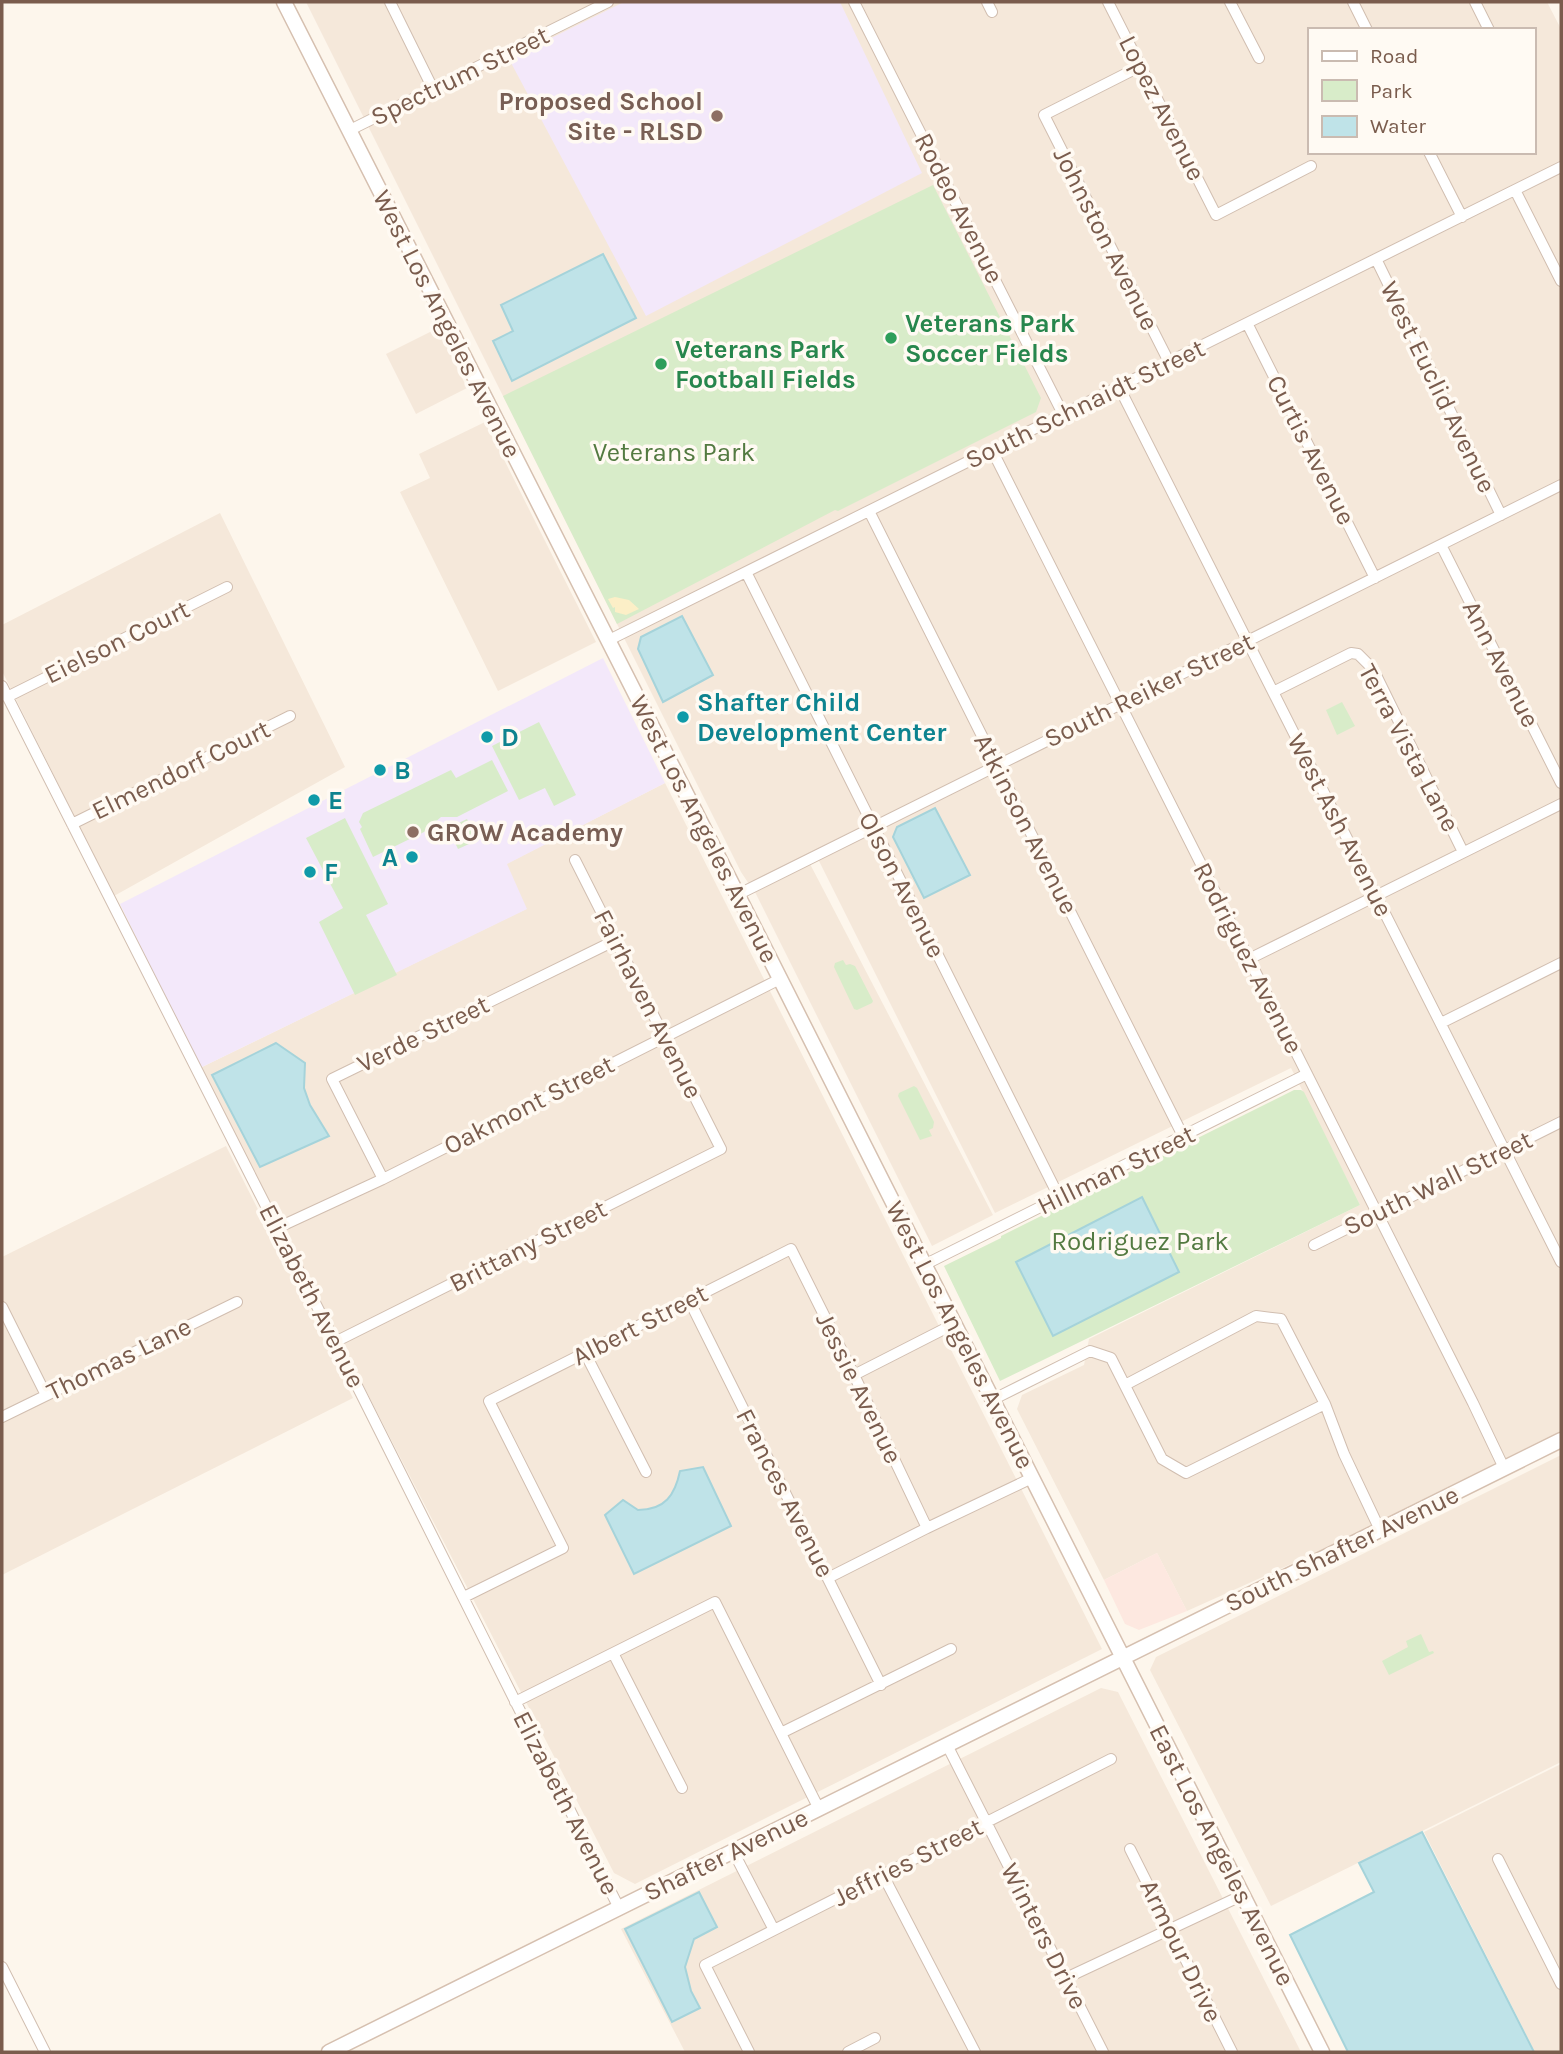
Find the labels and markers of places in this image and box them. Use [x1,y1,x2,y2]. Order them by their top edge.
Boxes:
place label: Proposed School Site - RLSD [498,86,703,147]
marker: Proposed School Site - RLSD [709,108,725,124]
place label: Veterans Park Soccer Fields [905,308,1075,369]
marker: Veterans Park Soccer Fields [883,330,899,346]
place label: Veterans Park Football Fields [675,334,856,395]
marker: Veterans Park Football Fields [653,356,669,372]
place label: Shafter Child Development Center [697,687,947,748]
marker: Shafter Child Development Center [675,709,691,725]
place label: D [501,722,519,753]
marker: D [479,729,495,745]
place label: B [394,755,411,786]
marker: B [372,762,388,778]
place label: E [328,785,343,816]
marker: E [306,792,322,808]
place label: GROW Academy [427,817,623,848]
marker: GROW Academy [405,824,421,840]
place label: A [382,842,398,873]
marker: A [404,849,420,865]
place label: F [324,857,338,888]
marker: F [302,864,318,880]

